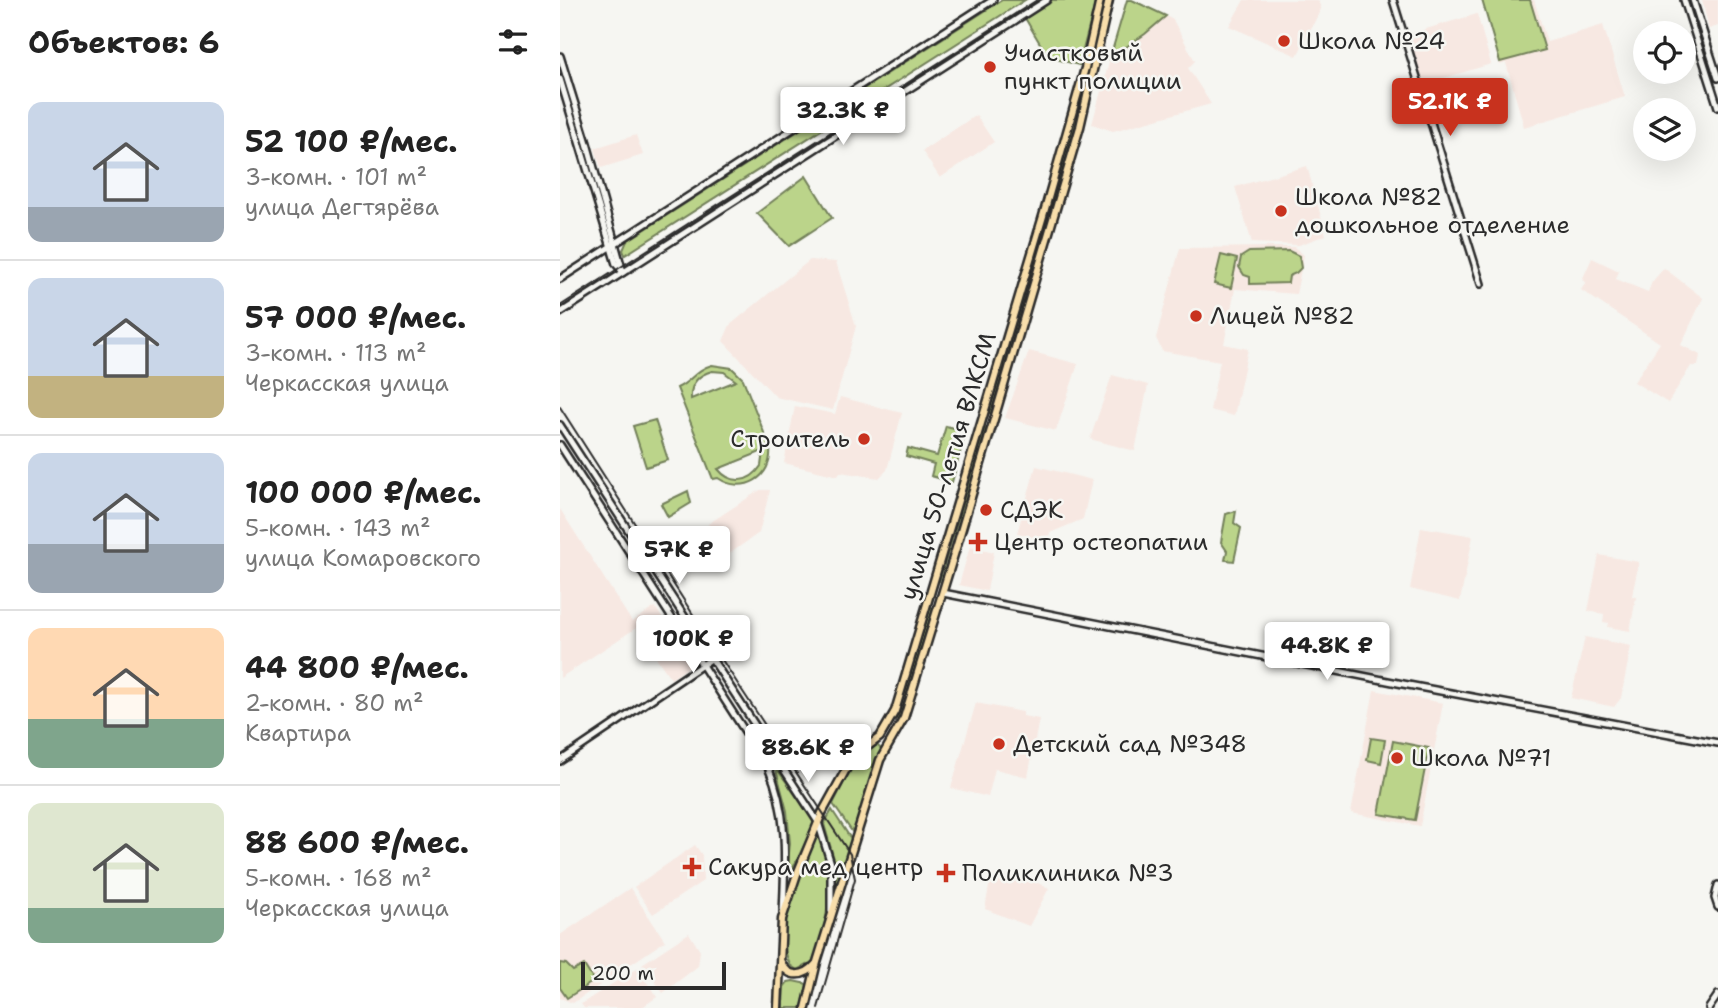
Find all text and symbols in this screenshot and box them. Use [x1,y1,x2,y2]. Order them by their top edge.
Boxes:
map controls [1633,21,1696,161]
button: locate [1633,21,1696,84]
text: Объектов: 6 [28,22,220,63]
icon: filters [494,23,532,61]
place label: Школа №24 [1298,25,1445,57]
marker: Школа №24 [1276,33,1292,49]
place label: Участковый пункт полиции [1004,37,1181,97]
marker: Участковый пункт полиции [982,59,998,75]
pin: 52.1K ₽ [1385,78,1515,138]
text: 52.1K ₽ [1408,86,1492,116]
pin: 32.3K ₽ [778,88,908,147]
text: 32.3K ₽ [796,95,890,125]
button: layers [1633,98,1696,161]
text: 52 100 ₽/мес. [245,121,458,162]
icon: home [84,130,168,214]
text: 3-комн. · 101 m² [245,162,427,192]
place label: Школа №82 дошкольное отделение [1295,181,1570,241]
text: улица Дегтярёва [245,192,439,222]
marker: Школа №82 дошкольное отделение [1273,203,1289,219]
text: 57 000 ₽/мес. [245,297,466,338]
place label: Лицей №82 [1210,300,1354,332]
icon: home [84,306,168,390]
marker: Лицей №82 [1188,308,1204,324]
street label: улица 50-летия ВЛКСМ [892,328,1004,604]
text: 3-комн. · 113 m² [245,338,427,368]
text: Черкасская улица [245,368,449,398]
place label: Cтроитель [730,423,850,455]
marker: Cтроитель [856,431,872,447]
text: 100 000 ₽/мес. [245,472,482,513]
icon: home [84,481,168,565]
place label: СДЭК [1000,494,1064,526]
marker: СДЭК [978,502,994,518]
text: 5-комн. · 143 m² [245,513,431,543]
pin: 57K ₽ [630,526,728,586]
place label: Центр остеопатии [994,526,1208,558]
marker: Центр остеопатии [968,532,988,552]
text: 57K ₽ [644,534,714,564]
text: улица Комаровского [245,543,481,573]
pin: 100K ₽ [636,616,750,675]
pin: 44.8K ₽ [1262,622,1392,682]
text: 100K ₽ [652,623,734,653]
text: 44.8K ₽ [1281,630,1373,660]
text: 44 800 ₽/мес. [245,647,469,688]
icon: home [84,656,168,740]
text: 2-комн. · 80 m² [245,688,424,718]
text: Квартира [245,718,351,748]
pin: 88.6K ₽ [743,724,873,784]
place label: Детский сад №348 [1013,728,1247,760]
text: 88.6K ₽ [761,732,855,762]
marker: Детский сад №348 [991,736,1007,752]
place label: Школа №71 [1411,742,1552,774]
marker: Школа №71 [1389,750,1405,766]
text: 88 600 ₽/мес. [245,822,469,863]
icon: home [84,831,168,915]
place label: Сакура мед центр [708,851,923,883]
marker: Сакура мед центр [682,857,702,877]
place label: Поликлиника №3 [962,857,1174,889]
text: 5-комн. · 168 m² [245,863,432,893]
marker: Поликлиника №3 [936,863,956,883]
text: Черкасская улица [245,893,449,923]
scale bar [581,959,726,991]
text: 200 m [592,961,654,986]

